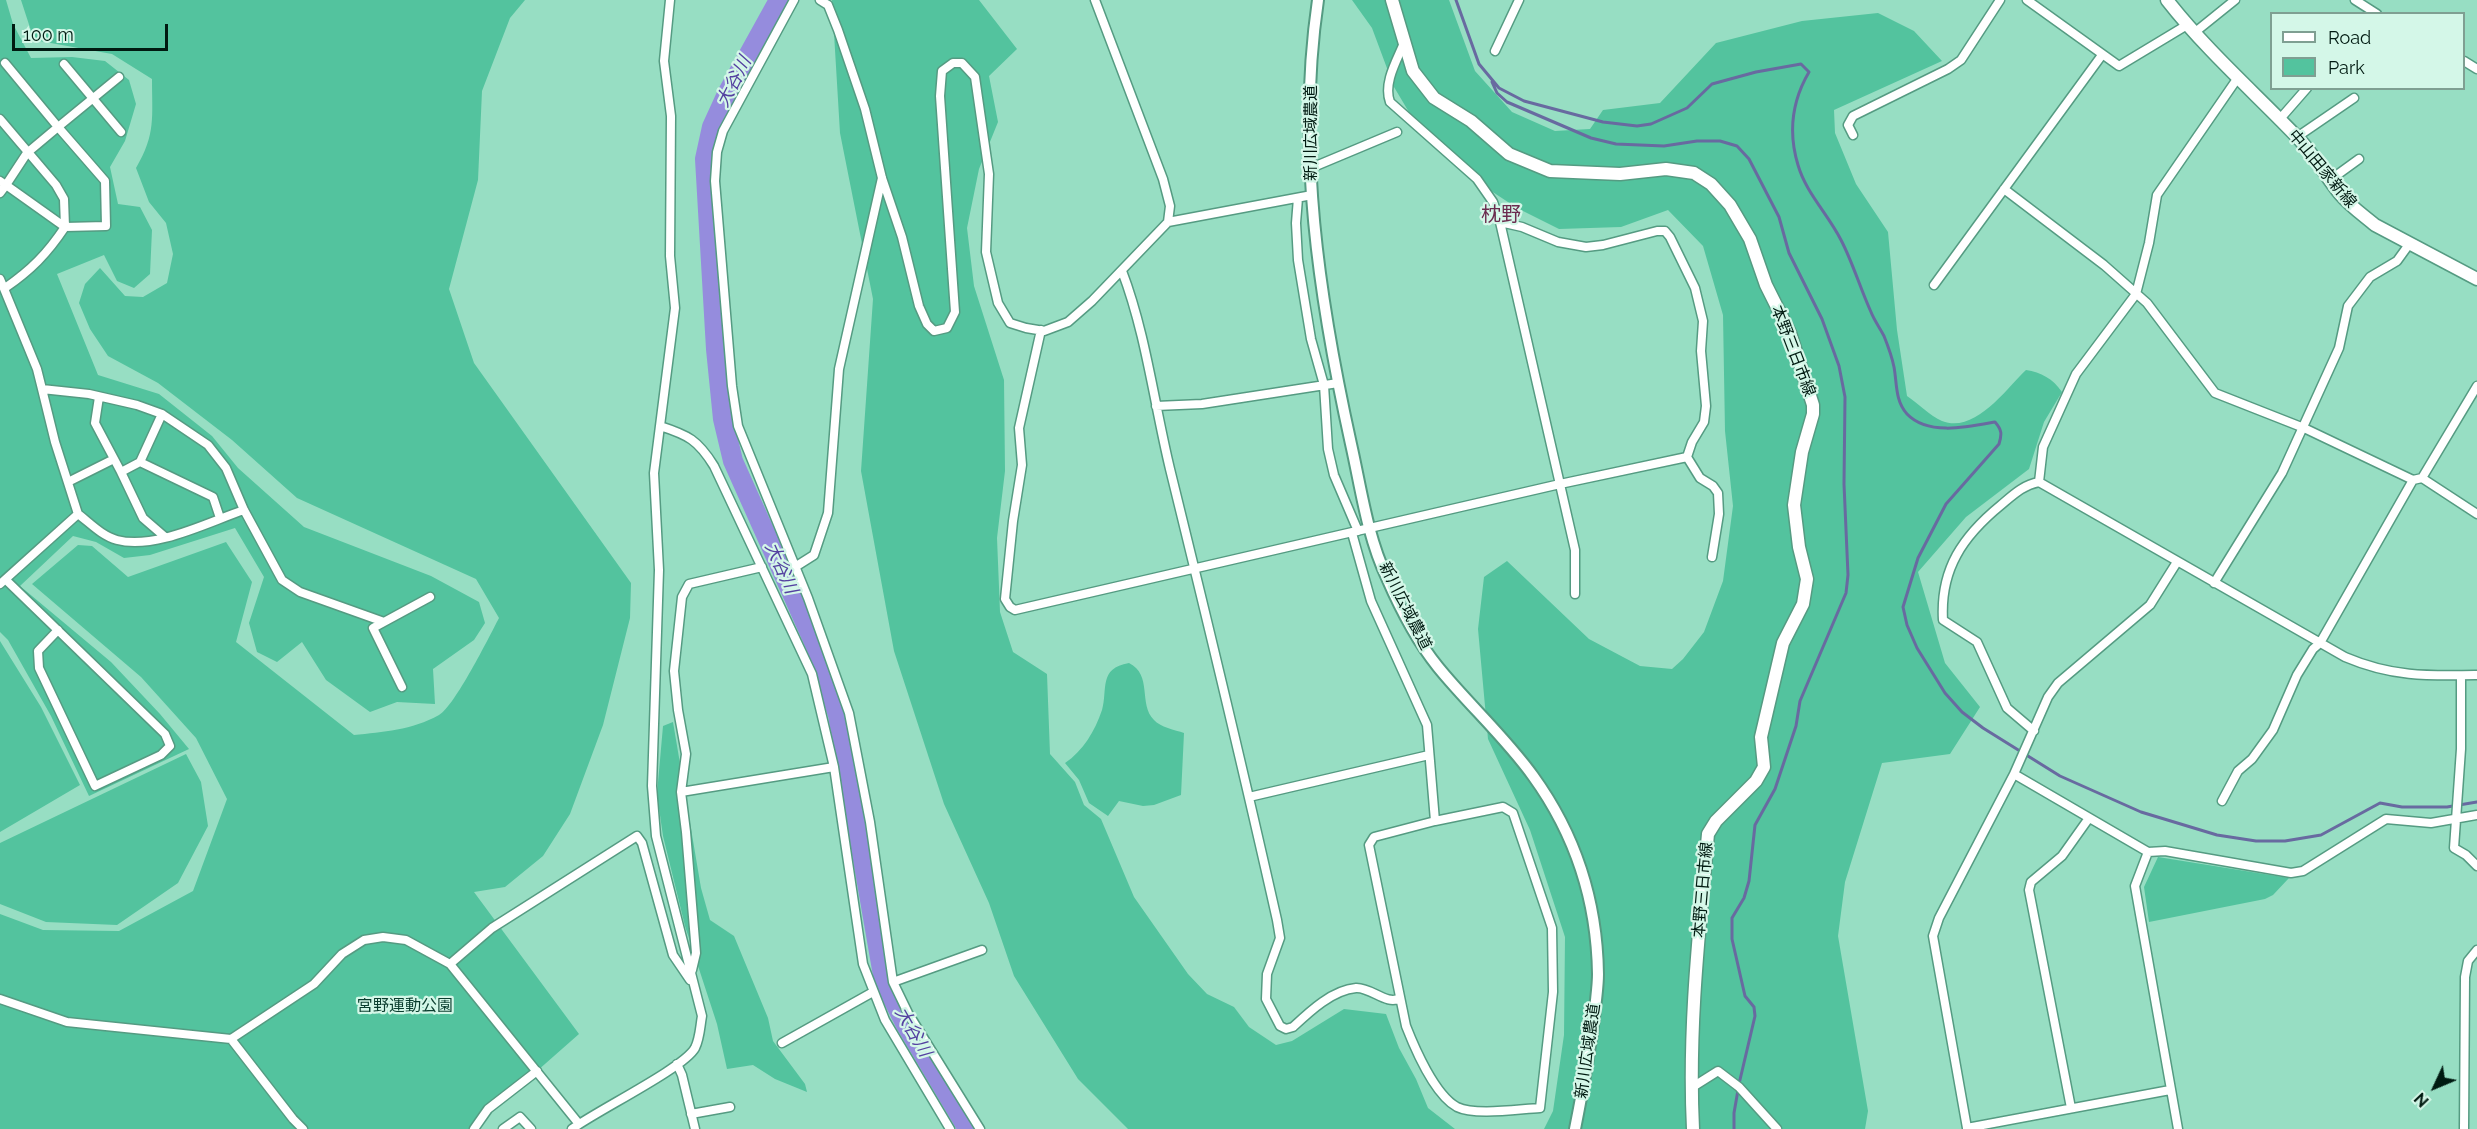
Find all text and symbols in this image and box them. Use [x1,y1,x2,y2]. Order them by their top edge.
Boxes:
scale bar [15,12,171,50]
legend [2270,12,2465,90]
text: 100 m [23,24,74,45]
text: Road [2328,27,2371,48]
water label: 大谷川 [712,53,756,111]
text: Park [2328,57,2365,78]
street label: 新川広域農道 [1301,85,1321,181]
street label: 中山田家新線 [2284,126,2360,212]
district label: 枕野 [1481,203,1521,227]
street label: 本野三日市線 [1767,303,1819,399]
water label: 大谷川 [760,539,802,597]
street label: 新川広域農道 [1375,559,1435,653]
street label: 本野三日市線 [1689,841,1717,939]
park label: 宮野運動公園 [357,996,453,1016]
street label: 新川広域農道 [1572,1002,1604,1100]
water label: 大谷川 [890,1003,936,1061]
north arrow [2405,1057,2465,1117]
text: N [2411,1089,2433,1111]

